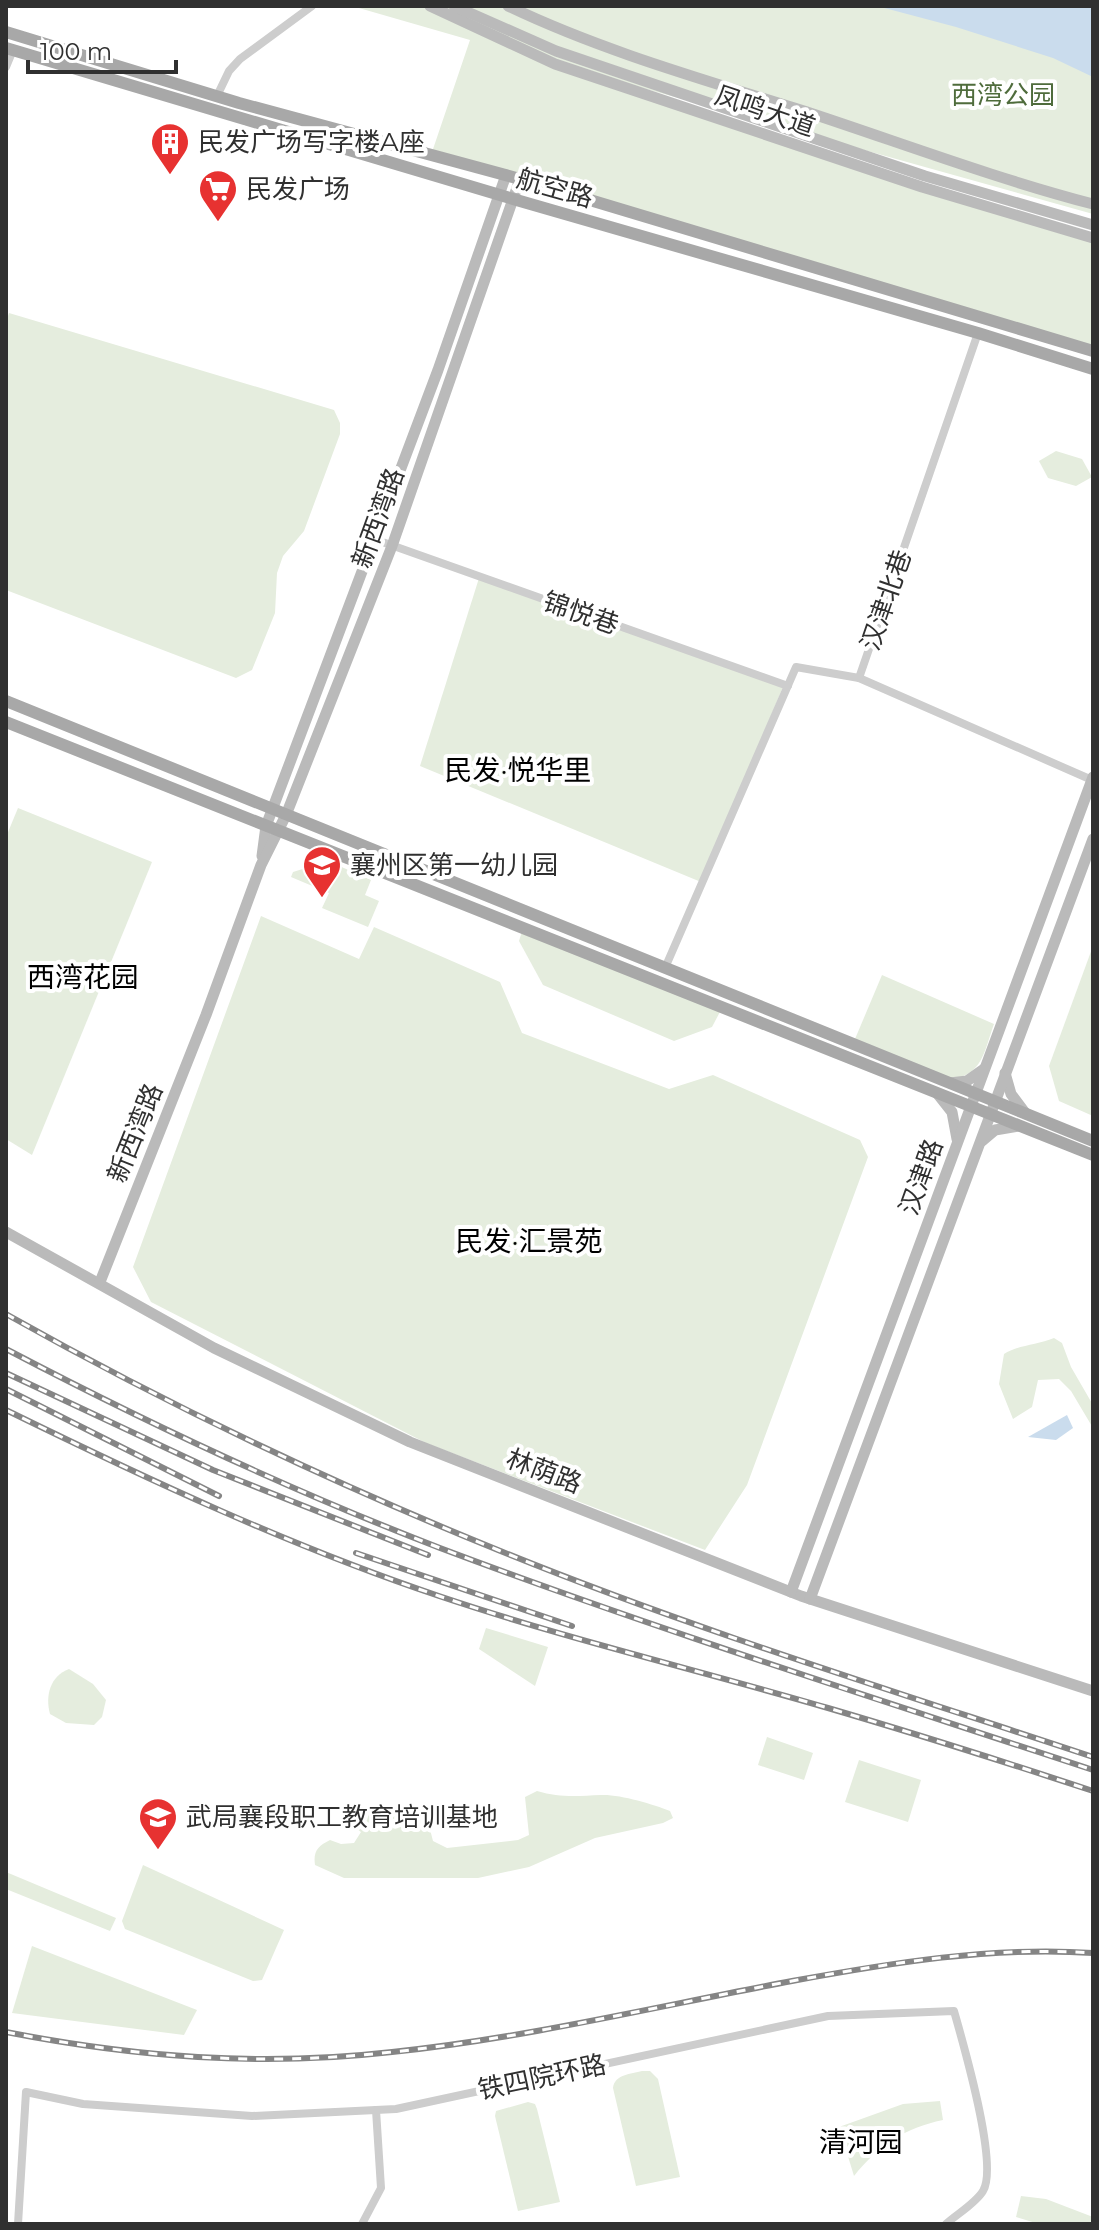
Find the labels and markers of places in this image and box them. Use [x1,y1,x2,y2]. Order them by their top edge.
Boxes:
building icon: 民发广场写字楼A座 [149,121,191,176]
place label: 民发广场写字楼A座 [198,126,425,158]
supermarket icon: 民发广场 [197,168,239,223]
place label: 民发广场 [246,173,350,205]
school or university icon: 襄州区第一幼儿园 [301,844,343,899]
place label: 襄州区第一幼儿园 [350,849,558,881]
school or university icon: 武局襄段职工教育培训基地 [137,1796,179,1851]
place label: 武局襄段职工教育培训基地 [186,1801,498,1833]

